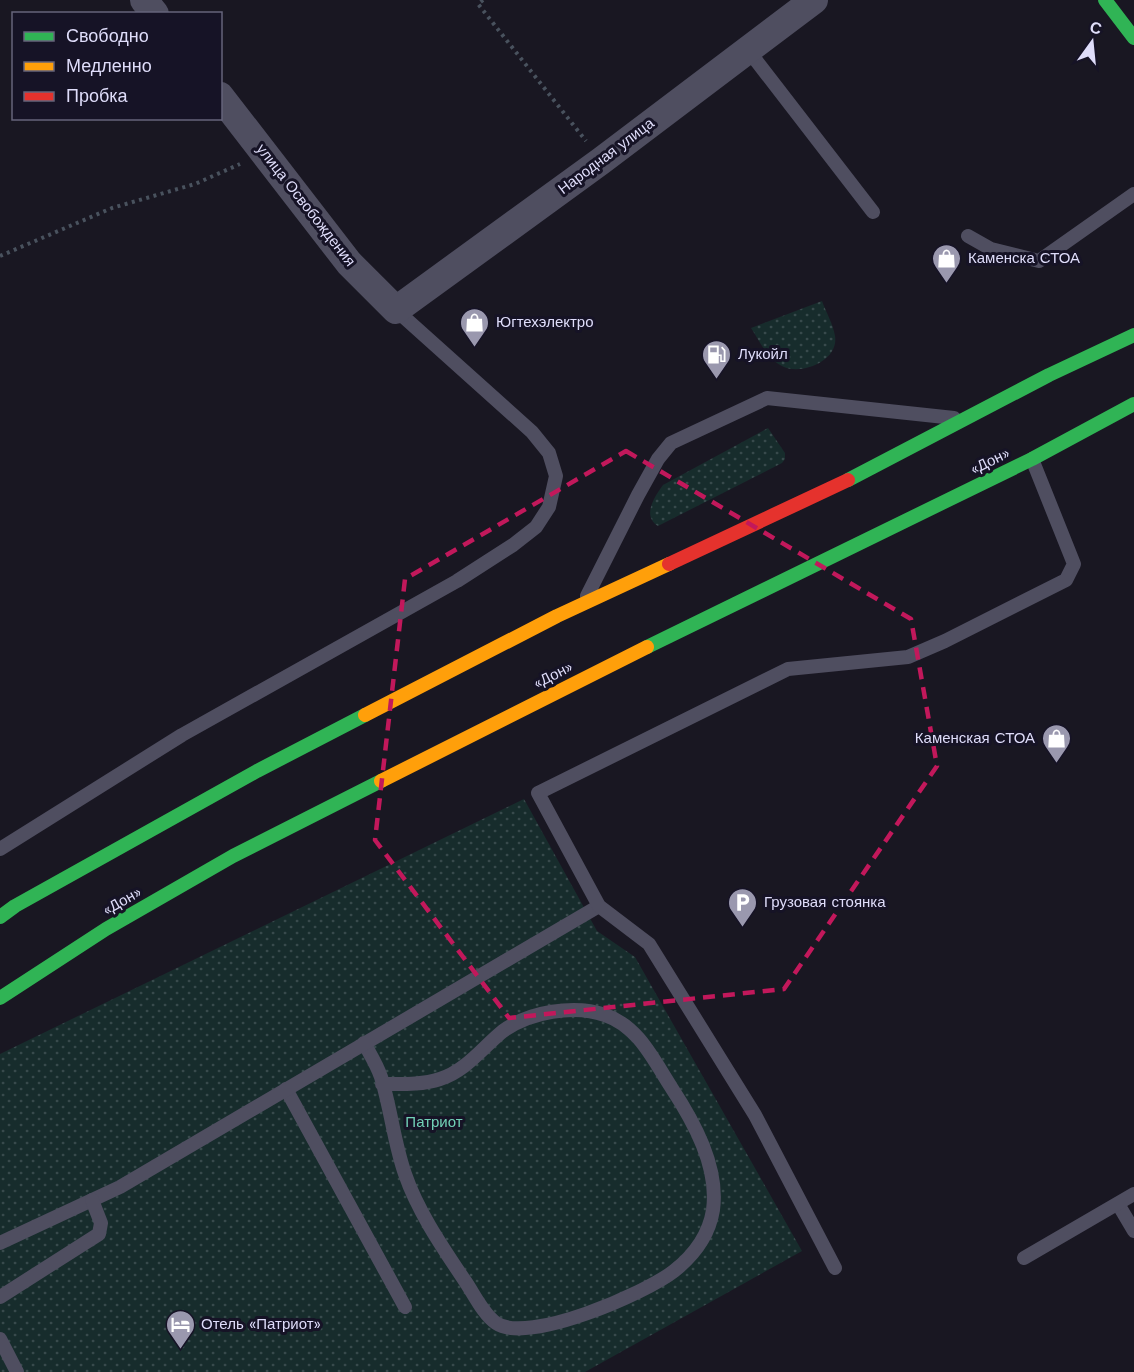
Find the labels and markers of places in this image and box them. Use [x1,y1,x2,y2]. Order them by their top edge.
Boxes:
shop icon: Каменска СТОА [931,242,963,284]
place label: Каменска СТОА [968,249,1080,267]
shop icon: Югтехэлектро [459,306,491,348]
place label: Югтехэлектро [496,313,594,331]
fuel station icon: Лукойл [701,338,733,380]
place label: Лукойл [738,345,788,363]
shop icon: Каменская СТОА [1040,722,1072,764]
place label: Каменская СТОА [915,729,1035,747]
parking icon: Грузовая стоянка [727,886,759,928]
place label: Грузовая стоянка [764,893,886,911]
hotel icon: Отель «Патриот» [164,1308,196,1350]
place label: Отель «Патриот» [201,1315,321,1333]

